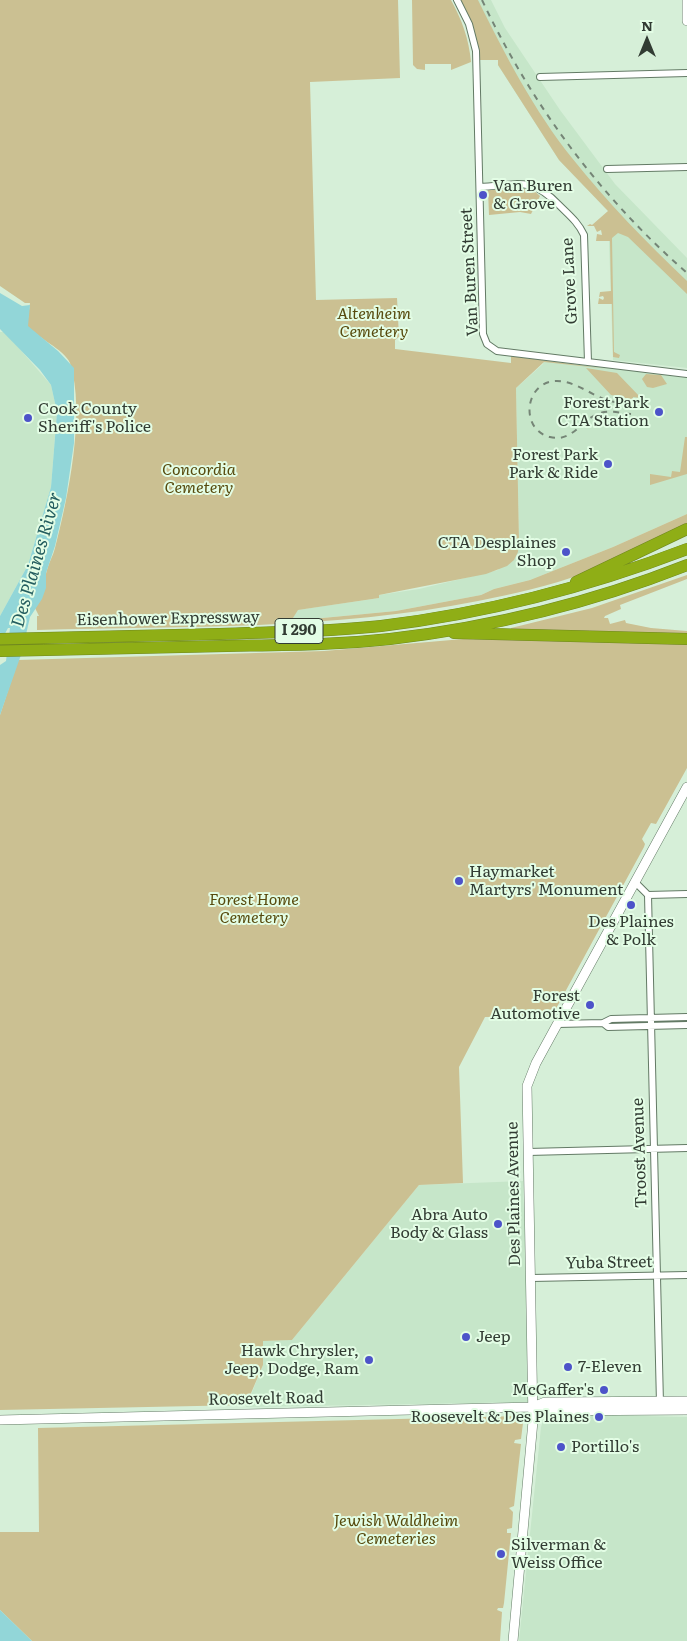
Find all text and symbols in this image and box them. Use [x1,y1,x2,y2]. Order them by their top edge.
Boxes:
north arrow [622,15,672,65]
text: N [641,15,653,35]
place label: Van Buren & Grove [493,176,573,214]
marker: Van Buren & Grove [477,189,489,201]
street label: Van Buren Street [457,207,483,337]
street label: Grove Lane [558,237,582,325]
park label: Altenheim Cemetery [337,304,411,342]
place label: Forest Park CTA Station [558,393,649,431]
place label: Cook County Sheriff's Police [38,399,151,437]
marker: Forest Park CTA Station [653,406,665,418]
marker: Cook County Sheriff's Police [22,412,34,424]
place label: Forest Park Park & Ride [509,445,598,483]
marker: Forest Park Park & Ride [602,458,614,470]
park label: Concordia Cemetery [162,460,236,498]
water label: Des Plaines River [7,490,67,630]
place label: CTA Desplaines Shop [438,533,556,571]
marker: CTA Desplaines Shop [560,546,572,558]
street label: Eisenhower Expressway [76,608,260,630]
road number: I 290 [275,618,323,644]
place label: Haymarket Martyrs' Monument [469,862,624,900]
marker: Haymarket Martyrs' Monument [453,875,465,887]
park label: Forest Home Cemetery [209,890,299,928]
marker: Des Plaines & Polk [625,899,637,911]
place label: Des Plaines & Polk [588,912,674,950]
place label: Forest Automotive [490,986,580,1024]
marker: Forest Automotive [584,999,596,1011]
street label: Troost Avenue [628,1098,652,1208]
street label: Des Plaines Avenue [503,1121,525,1267]
place label: Abra Auto Body & Glass [390,1205,488,1243]
marker: Abra Auto Body & Glass [492,1218,504,1230]
street label: Yuba Street [565,1253,653,1273]
place label: Jeep [476,1327,511,1347]
marker: Jeep [460,1331,472,1343]
place label: Hawk Chrysler, Jeep, Dodge, Ram [224,1341,359,1379]
marker: Hawk Chrysler, Jeep, Dodge, Ram [363,1354,375,1366]
place label: 7-Eleven [578,1357,642,1377]
marker: 7-Eleven [562,1361,574,1373]
place label: McGaffer's [512,1380,594,1400]
marker: McGaffer's [598,1384,610,1396]
street label: Roosevelt Road [208,1388,324,1410]
place label: Roosevelt & Des Plaines [410,1407,589,1427]
marker: Roosevelt & Des Plaines [593,1411,605,1423]
place label: Portillo's [571,1437,639,1457]
marker: Portillo's [555,1441,567,1453]
park label: Jewish Waldheim Cemeteries [334,1511,458,1549]
place label: Silverman & Weiss Office [511,1535,606,1573]
marker: Silverman & Weiss Office [495,1548,507,1560]

